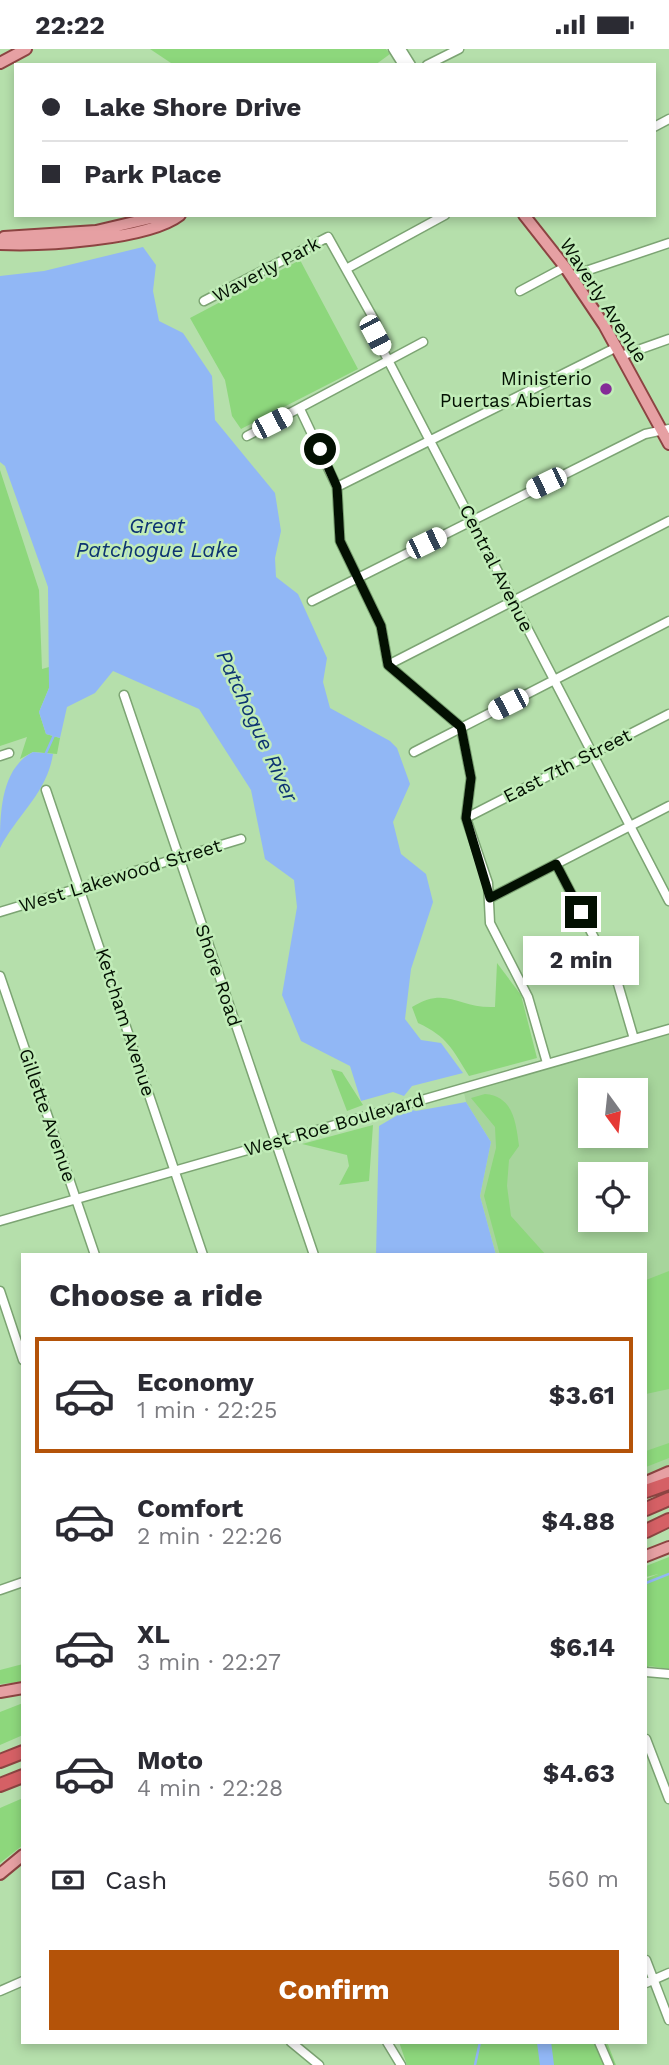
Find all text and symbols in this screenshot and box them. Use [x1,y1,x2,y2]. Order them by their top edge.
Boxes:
text: 22:22 [35,10,105,40]
text: Lake Shore Drive [84,92,301,122]
text: Park Place [84,159,222,189]
street label: Waverly Park [209,231,324,307]
street label: Waverly Avenue [555,234,652,367]
car [356,312,395,358]
place label: Ministerio Puertas Abiertas [440,367,592,412]
marker: Ministerio Puertas Abiertas [598,381,614,397]
car [249,404,296,442]
route start [304,433,336,465]
car [523,464,570,502]
street label: Central Avenue [455,501,539,636]
water label: Great Patchogue Lake [76,513,238,562]
car [403,524,450,562]
water label: Patchogue River [211,646,304,806]
car [485,685,532,723]
street label: East 7th Street [499,723,635,808]
street label: West Lakewood Street [16,834,224,917]
route end [565,896,597,928]
street label: Shore Road [190,921,247,1029]
callout: 2 min [523,937,639,985]
street label: Ketcham Avenue [91,945,160,1099]
text: 2 min [550,947,612,974]
street label: Gillette Avenue [14,1045,81,1185]
north arrow [578,1078,648,1148]
map controls [578,1078,648,1232]
street label: West Roe Boulevard [242,1088,427,1161]
button: locate [578,1162,648,1232]
text: Choose a ride [49,1276,263,1314]
icon: car [53,1364,116,1427]
text: Economy [137,1367,254,1397]
text: $3.61 [549,1380,615,1410]
text: 1 min · 22:25 [137,1397,277,1424]
icon: car [53,1490,116,1553]
text: Comfort [137,1493,243,1523]
text: $4.88 [542,1506,615,1536]
text: 2 min · 22:26 [137,1523,282,1550]
icon: car [53,1616,116,1679]
text: XL [137,1619,170,1649]
text: $6.14 [549,1632,615,1662]
text: 3 min · 22:27 [137,1649,281,1676]
icon: car [53,1742,116,1805]
text: Moto [137,1745,203,1775]
text: $4.63 [543,1758,615,1788]
text: 4 min · 22:28 [137,1775,283,1802]
icon: cash [49,1861,87,1899]
text: Cash [105,1865,167,1895]
text: 560 m [548,1866,619,1893]
button: Confirm [49,1950,619,2030]

